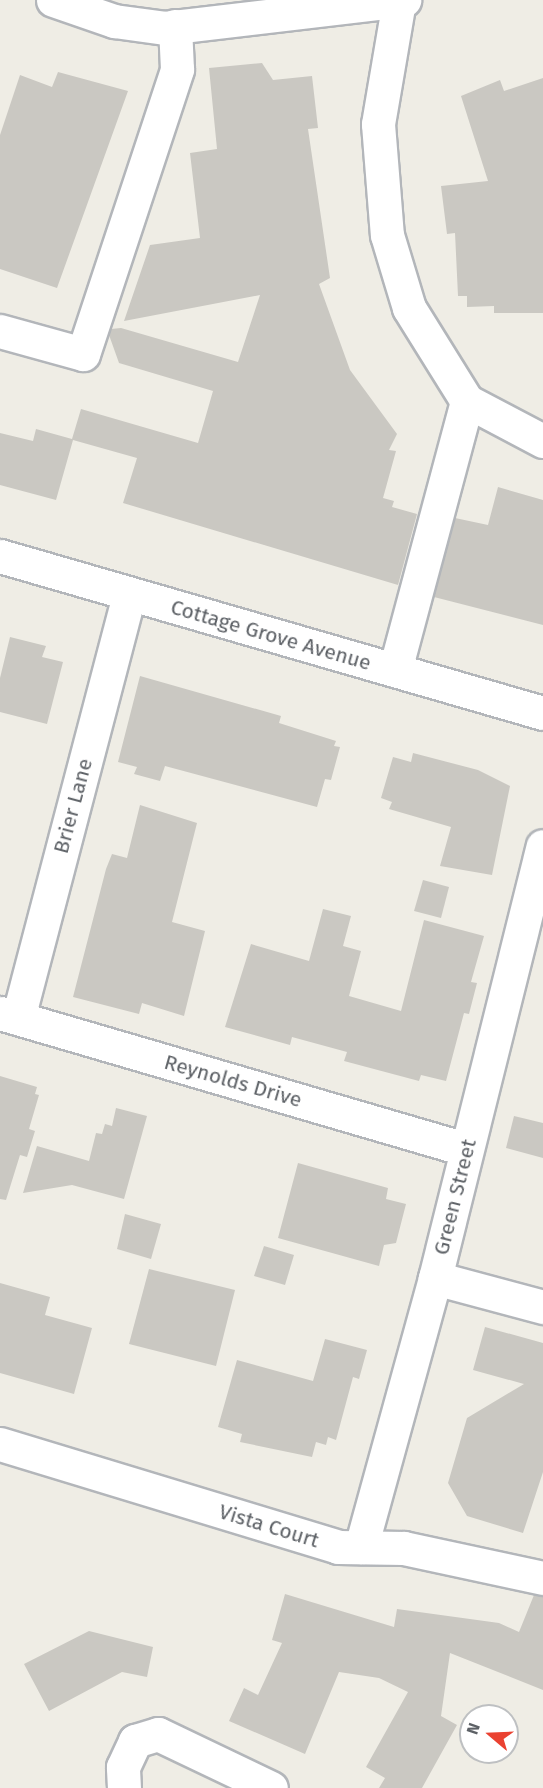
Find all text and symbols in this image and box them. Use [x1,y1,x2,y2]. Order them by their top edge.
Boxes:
street label: Cottage Grove Avenue [168,594,374,676]
street label: Brier Lane [48,756,98,856]
street label: Reynolds Drive [161,1049,305,1113]
street label: Green Street [428,1136,482,1258]
street label: Vista Court [216,1499,322,1553]
north arrow [459,1704,519,1764]
text: N [463,1721,484,1737]

